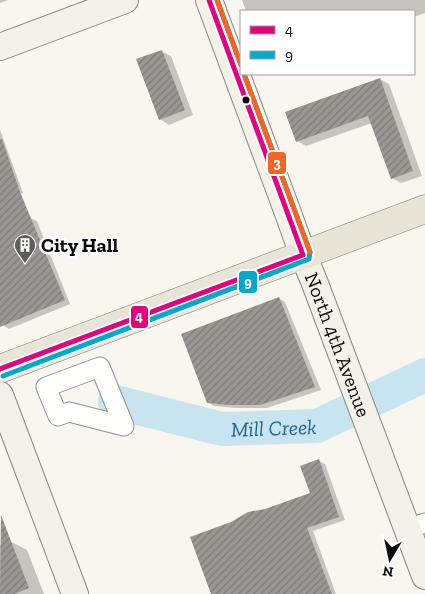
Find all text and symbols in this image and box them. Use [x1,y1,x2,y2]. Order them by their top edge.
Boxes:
legend [240,10,415,75]
text: 4 [285,21,293,39]
text: 9 [285,46,293,64]
unlabelled marker [241,95,251,105]
line badge: 3 [267,151,287,175]
text: 3 [273,155,281,172]
building icon: City Hall [13,233,37,264]
place label: City Hall [41,233,118,257]
street label: North 4th Avenue [300,269,376,420]
line badge: 9 [238,270,258,294]
text: 9 [244,274,252,291]
line badge: 4 [130,305,149,329]
text: 4 [135,308,143,325]
water label: Mill Creek [230,414,317,441]
north arrow [365,534,415,584]
text: N [381,562,395,581]

